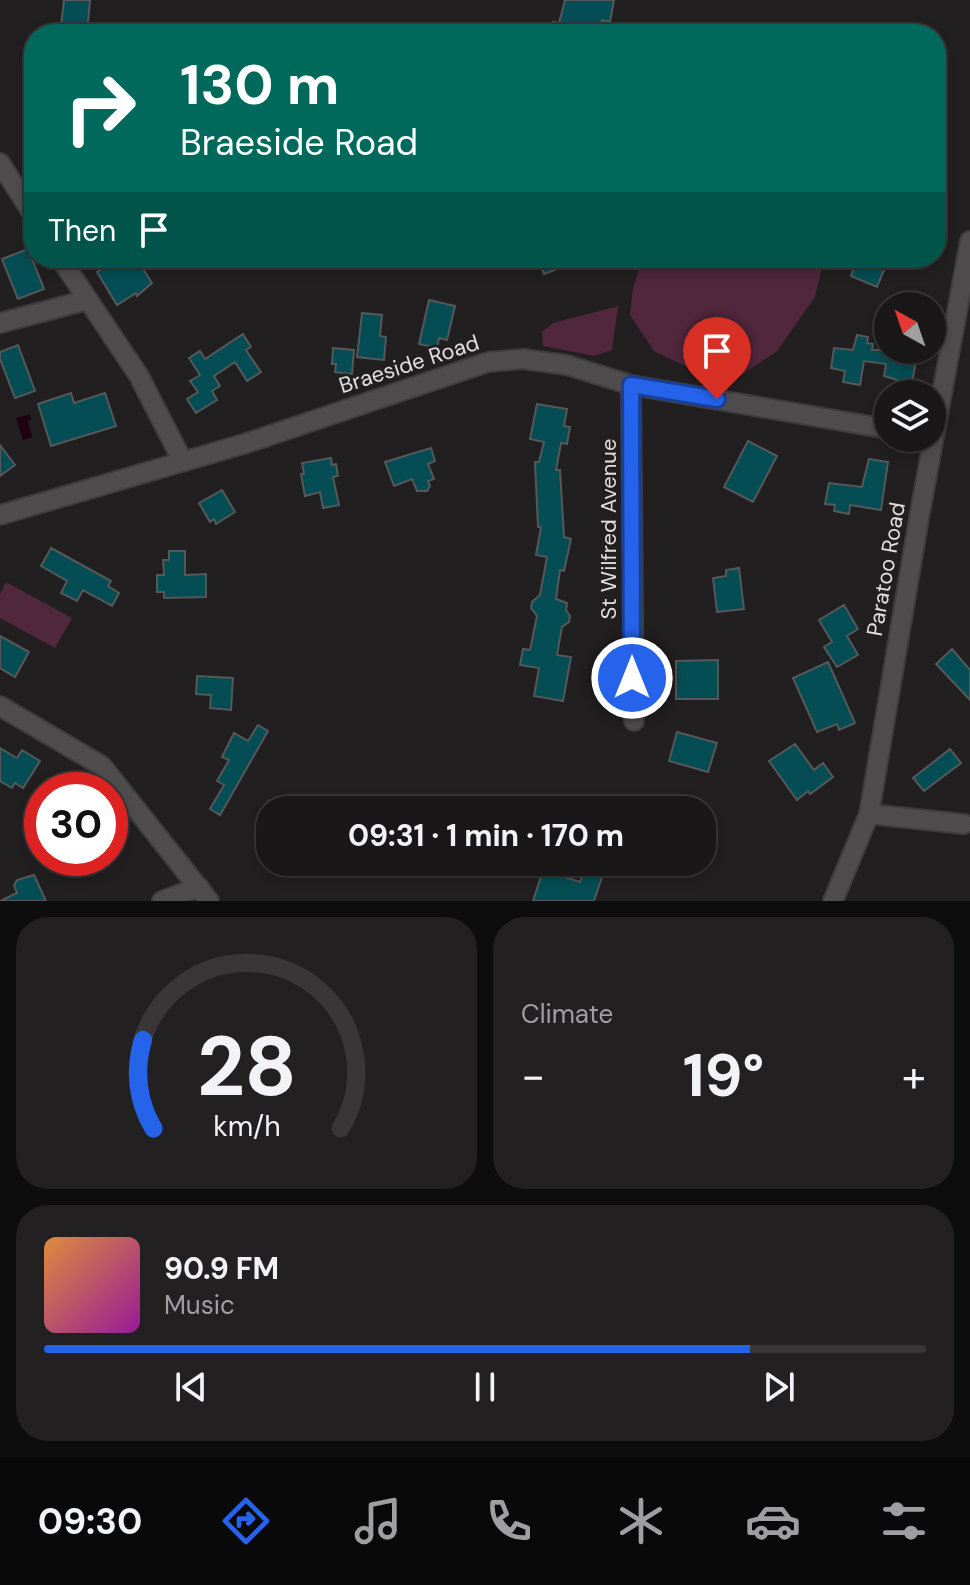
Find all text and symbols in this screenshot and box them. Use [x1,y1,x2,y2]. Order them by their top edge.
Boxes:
text: 130 m [180,48,339,121]
icon: right [48,56,152,160]
text: Braeside Road [180,119,418,166]
icon: arrive [132,208,176,252]
text: Then [48,211,116,250]
north arrow [874,292,946,364]
map controls [874,292,946,452]
pin [683,317,751,399]
street label: Braeside Road [335,328,483,400]
icon: arrive [695,329,739,373]
button: layers [874,380,946,452]
street label: St Wilfred Avenue [594,439,623,619]
street label: Paratoo Road [860,500,912,638]
position arrow [590,636,674,720]
speed limit sign: 30 [24,772,128,876]
text: 09:31 · 1 min · 170 m [348,816,624,855]
text: Climate [521,997,613,1031]
text: 28 [196,1012,297,1121]
text: 19° [683,1036,764,1115]
text: − [521,1047,545,1105]
text: + [902,1047,926,1105]
text: km/h [213,1108,280,1145]
text: 90.9 FM [164,1249,279,1288]
text: Music [164,1288,235,1322]
icon: previous [169,1365,213,1409]
icon: pause [463,1365,507,1409]
icon: next [757,1365,801,1409]
icon: directions [218,1493,274,1549]
icon: music [350,1493,406,1549]
icon: phone [481,1493,537,1549]
icon: climate [613,1493,669,1549]
icon: car [745,1493,801,1549]
icon: filters [876,1493,932,1549]
text: 09:30 [38,1498,142,1545]

